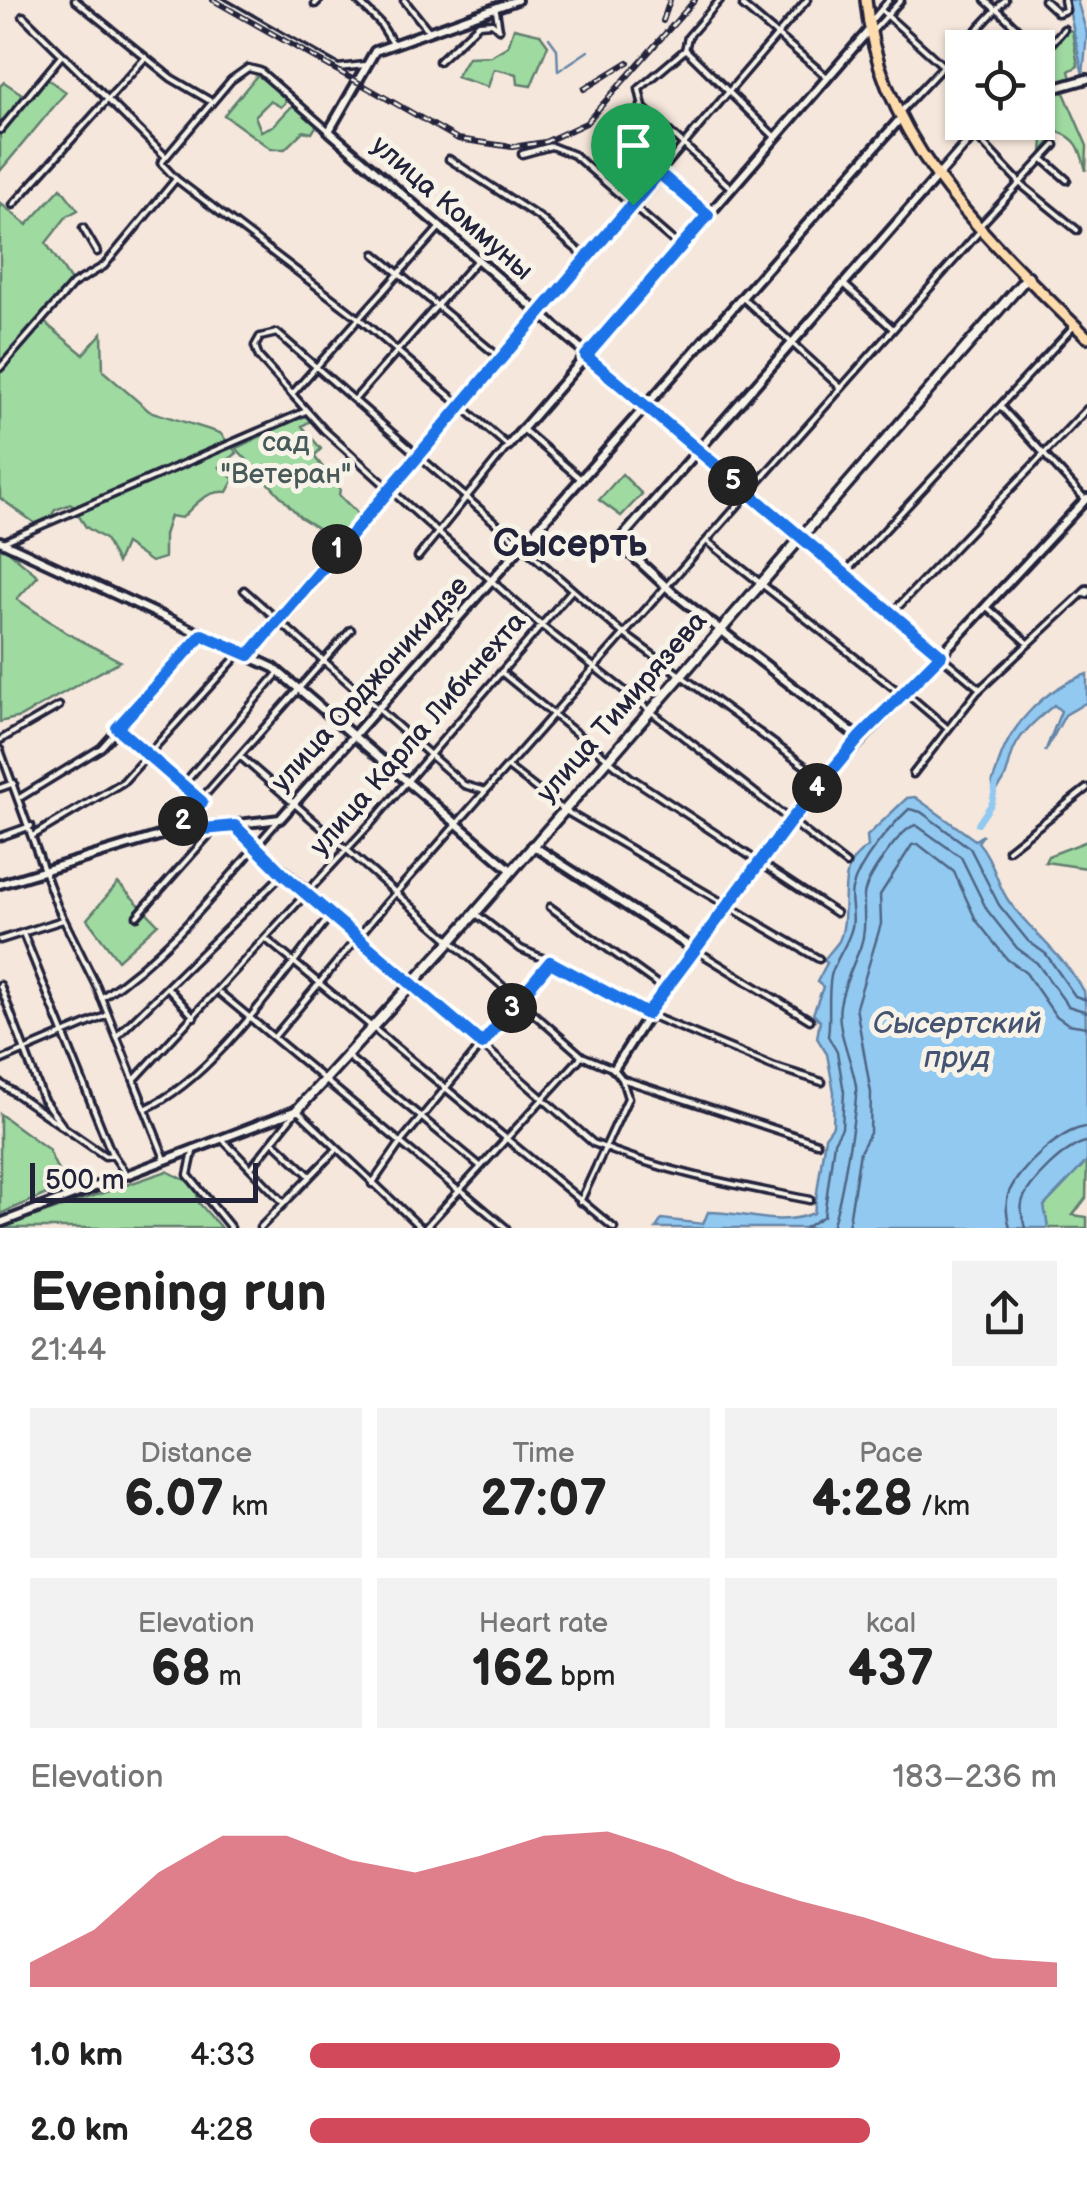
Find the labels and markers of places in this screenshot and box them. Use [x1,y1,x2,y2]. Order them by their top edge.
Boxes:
pin [591,103,676,206]
pin: 5 [708,456,758,506]
pin: 1 [312,524,362,574]
pin: 4 [792,763,842,813]
pin: 2 [158,796,208,846]
pin: 3 [487,983,537,1033]

